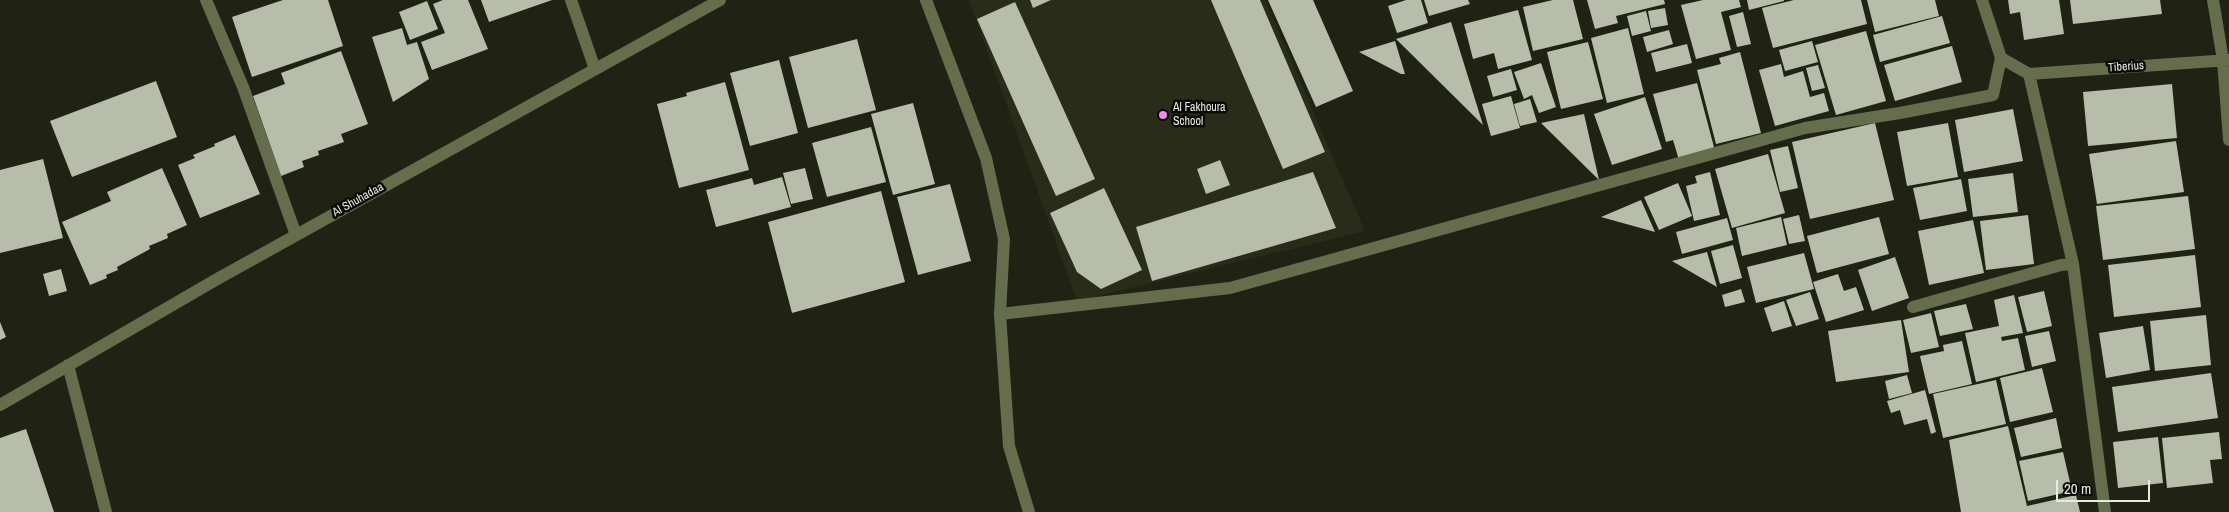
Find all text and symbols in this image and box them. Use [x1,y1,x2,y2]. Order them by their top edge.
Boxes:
street label: Tiberius [2108,59,2144,75]
place label: Al Fakhoura School [1173,101,1226,129]
marker: Al Fakhoura School [1157,109,1169,121]
street label: Al Shuhadaa [330,180,386,220]
scale bar [2059,470,2153,502]
text: 20 m [2064,478,2091,499]

